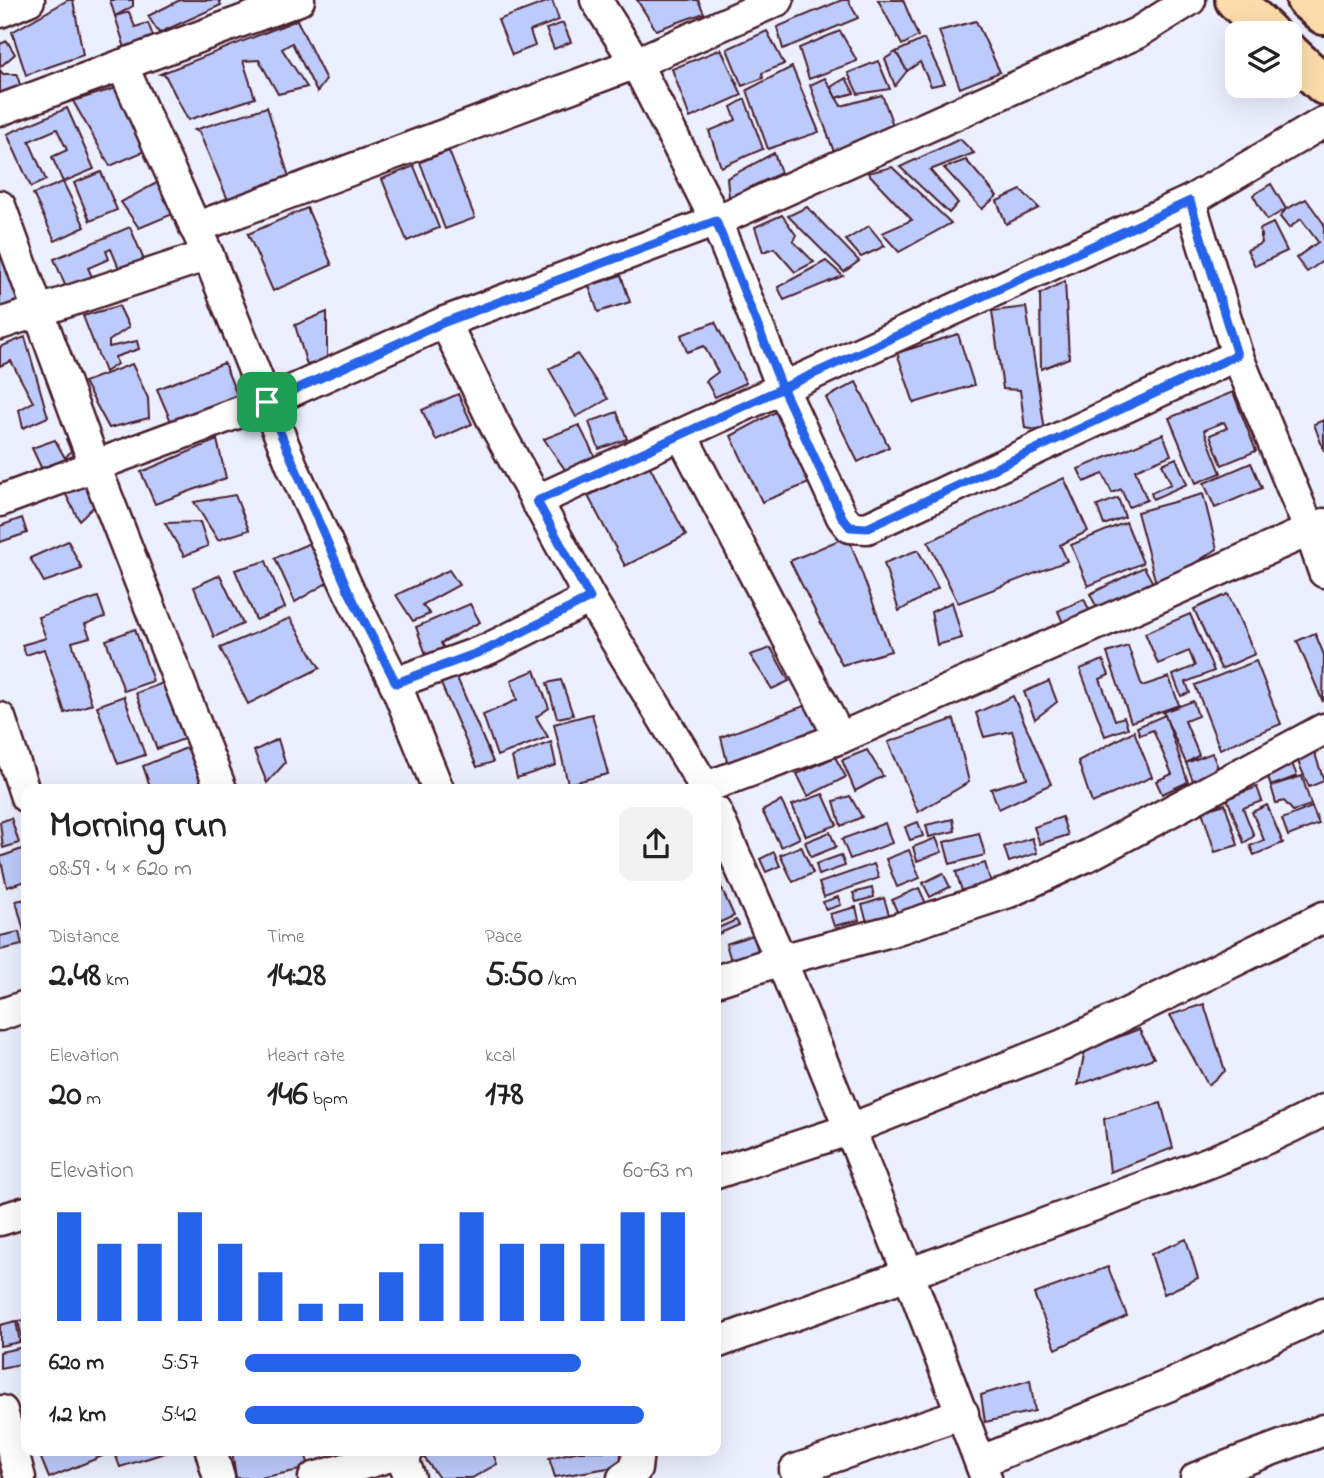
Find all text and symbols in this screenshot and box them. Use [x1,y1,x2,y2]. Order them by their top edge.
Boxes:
map controls [1225,21,1302,98]
button: layers [1225,21,1302,98]
pin [237,372,297,432]
icon: arrive [248,383,286,421]
text: Morning run [49,799,227,855]
button: share [619,807,693,881]
text: 08:59 · 4 × 620 m [49,853,192,886]
text: Distance [49,924,119,951]
text: Time [267,924,305,951]
text: Pace [485,924,522,951]
text: 2.48 [49,951,101,1002]
text: 14:28 [267,951,326,1002]
text: 5:50 [485,951,543,1002]
text: km [101,967,129,994]
text: /km [543,967,577,994]
text: Elevation [49,1043,119,1070]
text: Heart rate [267,1043,345,1070]
text: kcal [485,1043,515,1070]
text: 20 [49,1070,82,1121]
text: 146 [267,1070,308,1121]
text: 178 [485,1070,524,1121]
text: m [82,1086,101,1113]
text: bpm [308,1086,348,1113]
text: Elevation [49,1155,134,1188]
text: 60–63 m [623,1155,693,1188]
text: 620 m [49,1347,104,1380]
text: 5:57 [161,1347,199,1380]
text: 1.2 km [49,1399,106,1432]
text: 5:42 [161,1399,197,1432]

